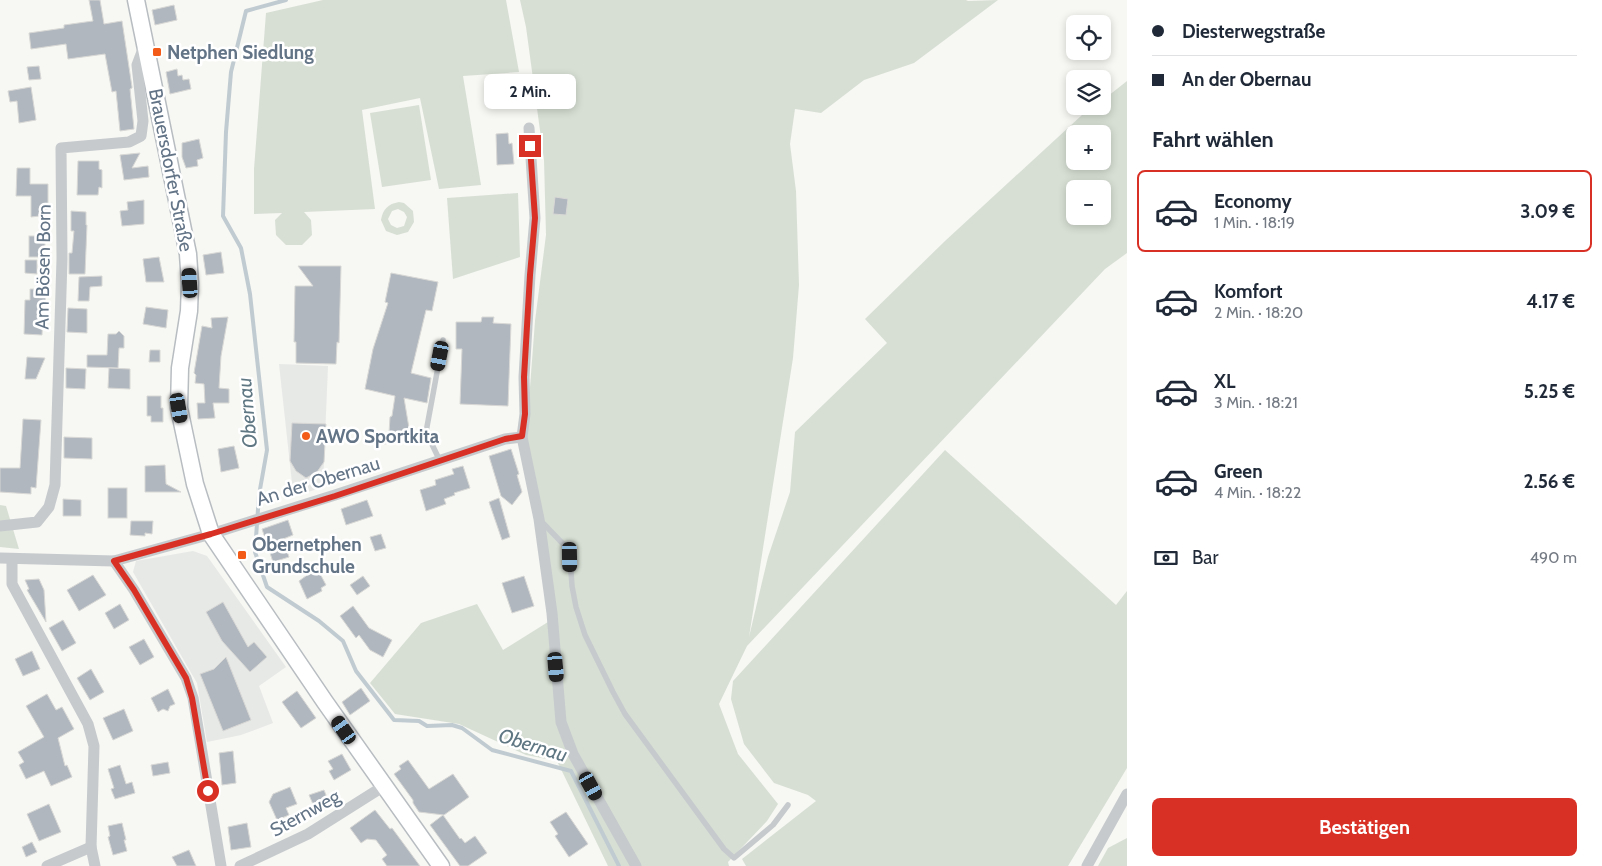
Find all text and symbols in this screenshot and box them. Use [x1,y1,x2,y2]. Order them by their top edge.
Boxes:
map controls [1066,15,1111,225]
button: locate [1066,15,1111,60]
text: Diesterwegstraße [1182,20,1325,43]
place label: Netphen Siedlung [167,41,314,64]
marker: Netphen Siedlung [151,46,163,58]
text: An der Obernau [1182,68,1311,91]
button: layers [1066,70,1111,115]
callout: 2 Min. [484,74,576,108]
text: 2 Min. [509,82,551,101]
street label: Brauersdorfer Straße [144,86,198,254]
button: + [1066,125,1111,170]
text: Fahrt wählen [1152,126,1274,153]
route end [519,135,541,157]
button: − [1066,180,1111,225]
icon: car [1154,189,1199,234]
text: Economy [1214,190,1292,213]
text: 3.09 € [1520,200,1575,223]
street label: Am Bösen Born [30,204,56,330]
text: 1 Min. · 18:19 [1214,213,1295,232]
car [181,268,198,298]
icon: car [1154,279,1199,324]
text: Komfort [1214,280,1283,303]
text: 4.17 € [1526,290,1575,313]
text: 2 Min. · 18:20 [1214,303,1303,322]
car [429,340,450,372]
icon: car [1154,369,1199,414]
text: XL [1214,370,1235,393]
water label: Obernau [232,377,262,449]
text: 5.25 € [1524,380,1575,403]
car [169,392,188,424]
text: 3 Min. · 18:21 [1214,393,1298,412]
place label: AWO Sportkita [316,425,440,448]
marker: AWO Sportkita [300,430,312,442]
street label: An der Obernau [254,451,382,511]
icon: car [1154,459,1199,504]
text: Green [1214,460,1263,483]
text: 2.56 € [1523,470,1575,493]
text: 4 Min. · 18:22 [1214,483,1301,502]
place label: Obernetphen Grundschule [252,533,362,578]
car [562,542,577,572]
icon: cash [1152,544,1180,572]
text: Bar [1192,546,1218,569]
text: 490 m [1530,548,1577,567]
marker: Obernetphen Grundschule [236,549,248,561]
car [547,651,564,683]
car [329,713,358,747]
water label: Obernau [496,723,570,767]
car [577,769,604,803]
route start [197,780,219,802]
street label: Sternweg [266,784,344,842]
button: Bestätigen [1152,798,1577,856]

